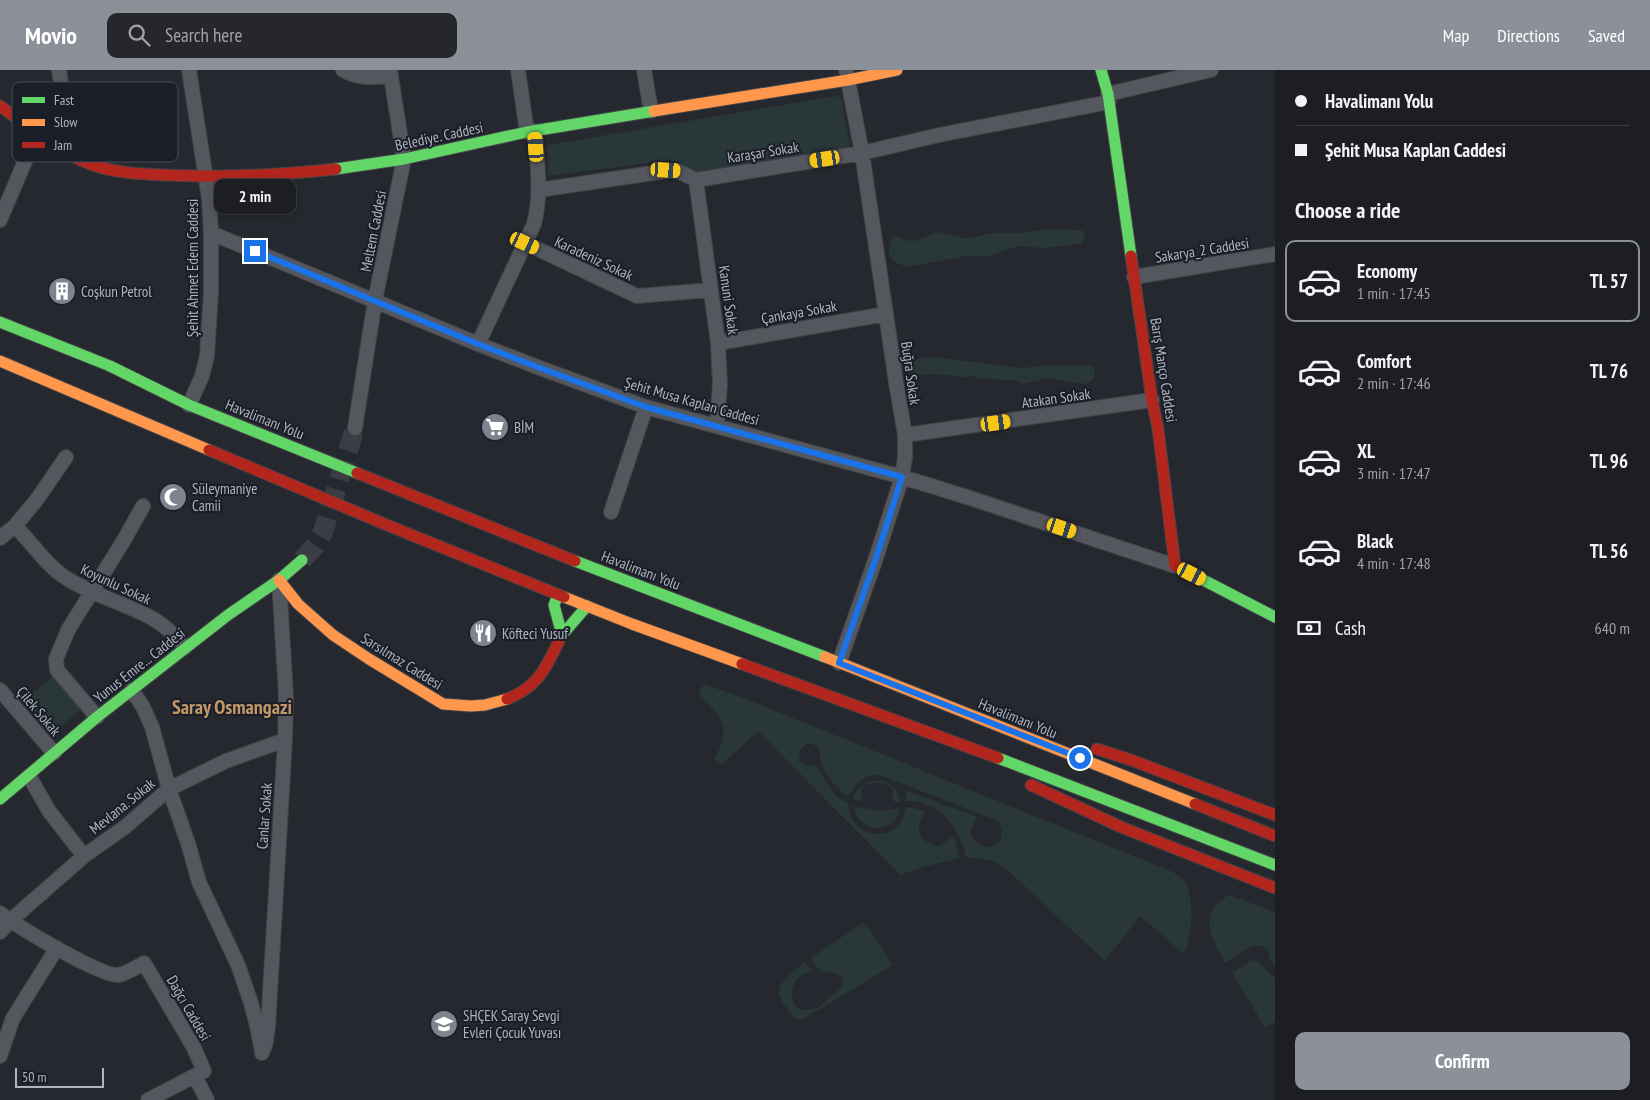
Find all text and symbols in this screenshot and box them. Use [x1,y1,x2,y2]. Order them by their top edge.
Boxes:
search box [107,13,457,58]
text: Movio [25,20,77,51]
icon: search [125,21,153,49]
text: Search here [165,23,242,47]
text: Map [1443,24,1469,47]
text: Directions [1497,24,1560,47]
text: Saved [1588,24,1625,47]
legend [12,82,178,162]
text: Havalimanı Yolu [1325,89,1433,113]
text: Fast [54,91,74,109]
text: Slow [54,113,78,131]
street label: Belediye. Caddesi [393,117,485,155]
car [527,132,544,162]
text: Jam [53,136,72,154]
street label: Karaşar Sokak [726,137,800,167]
text: Şehit Musa Kaplan Caddesi [1325,138,1506,162]
car [809,149,840,169]
car [650,162,681,178]
callout: 2 min [214,179,296,214]
text: 2 min [239,186,271,206]
street label: Meltem Caddesi [356,189,390,273]
text: Choose a ride [1295,196,1400,224]
street label: Şehit Ahmet Edem Caddesi [183,199,202,337]
car [508,230,541,256]
street label: Karadeniz Sokak [552,232,636,285]
street label: Sakarya_2 Caddesi [1154,233,1250,267]
route end [244,240,266,262]
icon: car [1297,259,1342,304]
text: Economy [1357,259,1417,283]
street label: Kanuni Sokak [715,264,743,336]
text: TL 57 [1590,269,1628,293]
building icon: Coşkun Petrol [47,276,77,306]
place label: Coşkun Petrol [81,282,152,301]
text: 1 min · 17:45 [1357,283,1431,303]
street label: Çankaya Sokak [760,296,838,328]
street label: Barış Manço Caddesi [1146,316,1182,424]
street label: Buğra Sokak [897,340,925,406]
icon: car [1297,349,1342,394]
text: Comfort [1357,349,1411,373]
text: TL 76 [1590,359,1628,383]
street label: Şehit Musa Kaplan Caddesi [622,373,762,429]
text: 2 min · 17:46 [1357,373,1431,393]
street label: Atakan Sokak [1020,384,1092,412]
street label: Havalimanı Yolu [223,395,307,443]
supermarket icon: BİM [480,412,510,442]
car [980,413,1011,433]
place label: BİM [514,418,534,437]
icon: car [1297,439,1342,484]
text: XL [1357,439,1375,463]
text: TL 96 [1590,449,1628,473]
text: 3 min · 17:47 [1357,463,1431,483]
place label: Süleymaniye Camii [192,479,257,515]
mosque icon: Süleymaniye Camii [158,482,188,512]
car [1045,516,1078,540]
icon: car [1297,529,1342,574]
text: Black [1357,529,1393,553]
text: TL 56 [1590,539,1628,563]
street label: Havalimanı Yolu [599,546,683,594]
text: 4 min · 17:48 [1357,553,1431,573]
street label: Koyunlu Sokak [78,559,154,609]
car [1175,561,1208,587]
icon: cash [1295,614,1323,642]
text: Cash [1335,616,1366,640]
restaurant icon: Köfteci Yusuf [468,618,498,648]
text: 640 m [1595,618,1630,638]
street label: Yunus Emre... Caddesi [89,623,189,707]
place label: Köfteci Yusuf [502,624,569,643]
street label: Sarsılmaz Caddesi [358,628,446,694]
street label: Çilek Sokak [13,682,65,740]
district label: Saray Osmangazi [172,694,292,720]
street label: Havalimanı Yolu [976,694,1060,742]
route start [1069,747,1091,769]
street label: Mevlana. Sokak [85,774,159,838]
street label: Canlar Sokak [252,782,276,850]
street label: Dağcı Caddesi [163,972,215,1044]
place label: SHÇEK Saray Sevgi Evleri Çocuk Yuvası [463,1006,561,1042]
school or university icon: SHÇEK Saray Sevgi Evleri Çocuk Yuvası [429,1009,459,1039]
button: Confirm [1295,1032,1630,1090]
scale bar [15,1065,104,1088]
text: 50 m [22,1068,47,1086]

